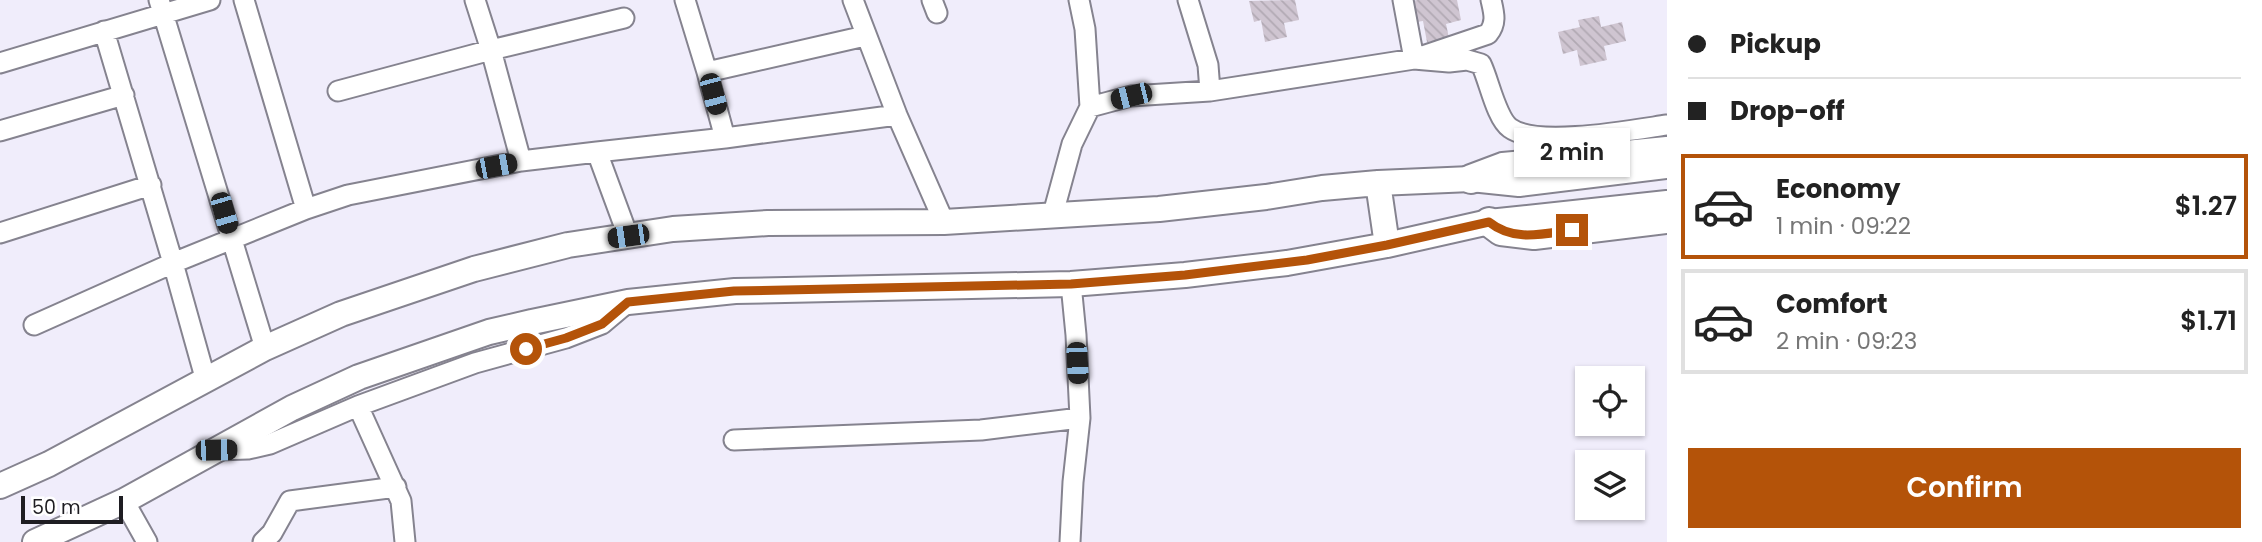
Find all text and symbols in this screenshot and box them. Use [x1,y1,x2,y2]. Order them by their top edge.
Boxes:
text: Pickup [1730,26,1821,62]
car [698,71,729,117]
car [1109,81,1154,111]
text: Drop-off [1730,93,1845,129]
callout: 2 min [1514,128,1630,177]
text: 2 min [1540,136,1604,168]
car [474,152,519,180]
text: Economy [1776,171,1900,207]
icon: car [1692,175,1755,238]
text: $1.27 [2175,188,2237,224]
car [209,190,240,236]
text: 1 min · 09:22 [1776,210,1911,242]
route end [1556,214,1588,246]
car [606,223,651,249]
text: Comfort [1776,286,1888,322]
icon: car [1692,290,1755,353]
text: $1.71 [2180,303,2237,339]
text: 2 min · 09:23 [1776,325,1917,357]
route start [510,333,542,365]
car [1066,341,1089,385]
map controls [1575,366,1645,520]
button: locate [1575,366,1645,436]
car [195,439,238,461]
button: Confirm [1688,448,2241,528]
button: layers [1575,450,1645,520]
scale bar [21,493,122,525]
text: 50 m [32,494,81,521]

